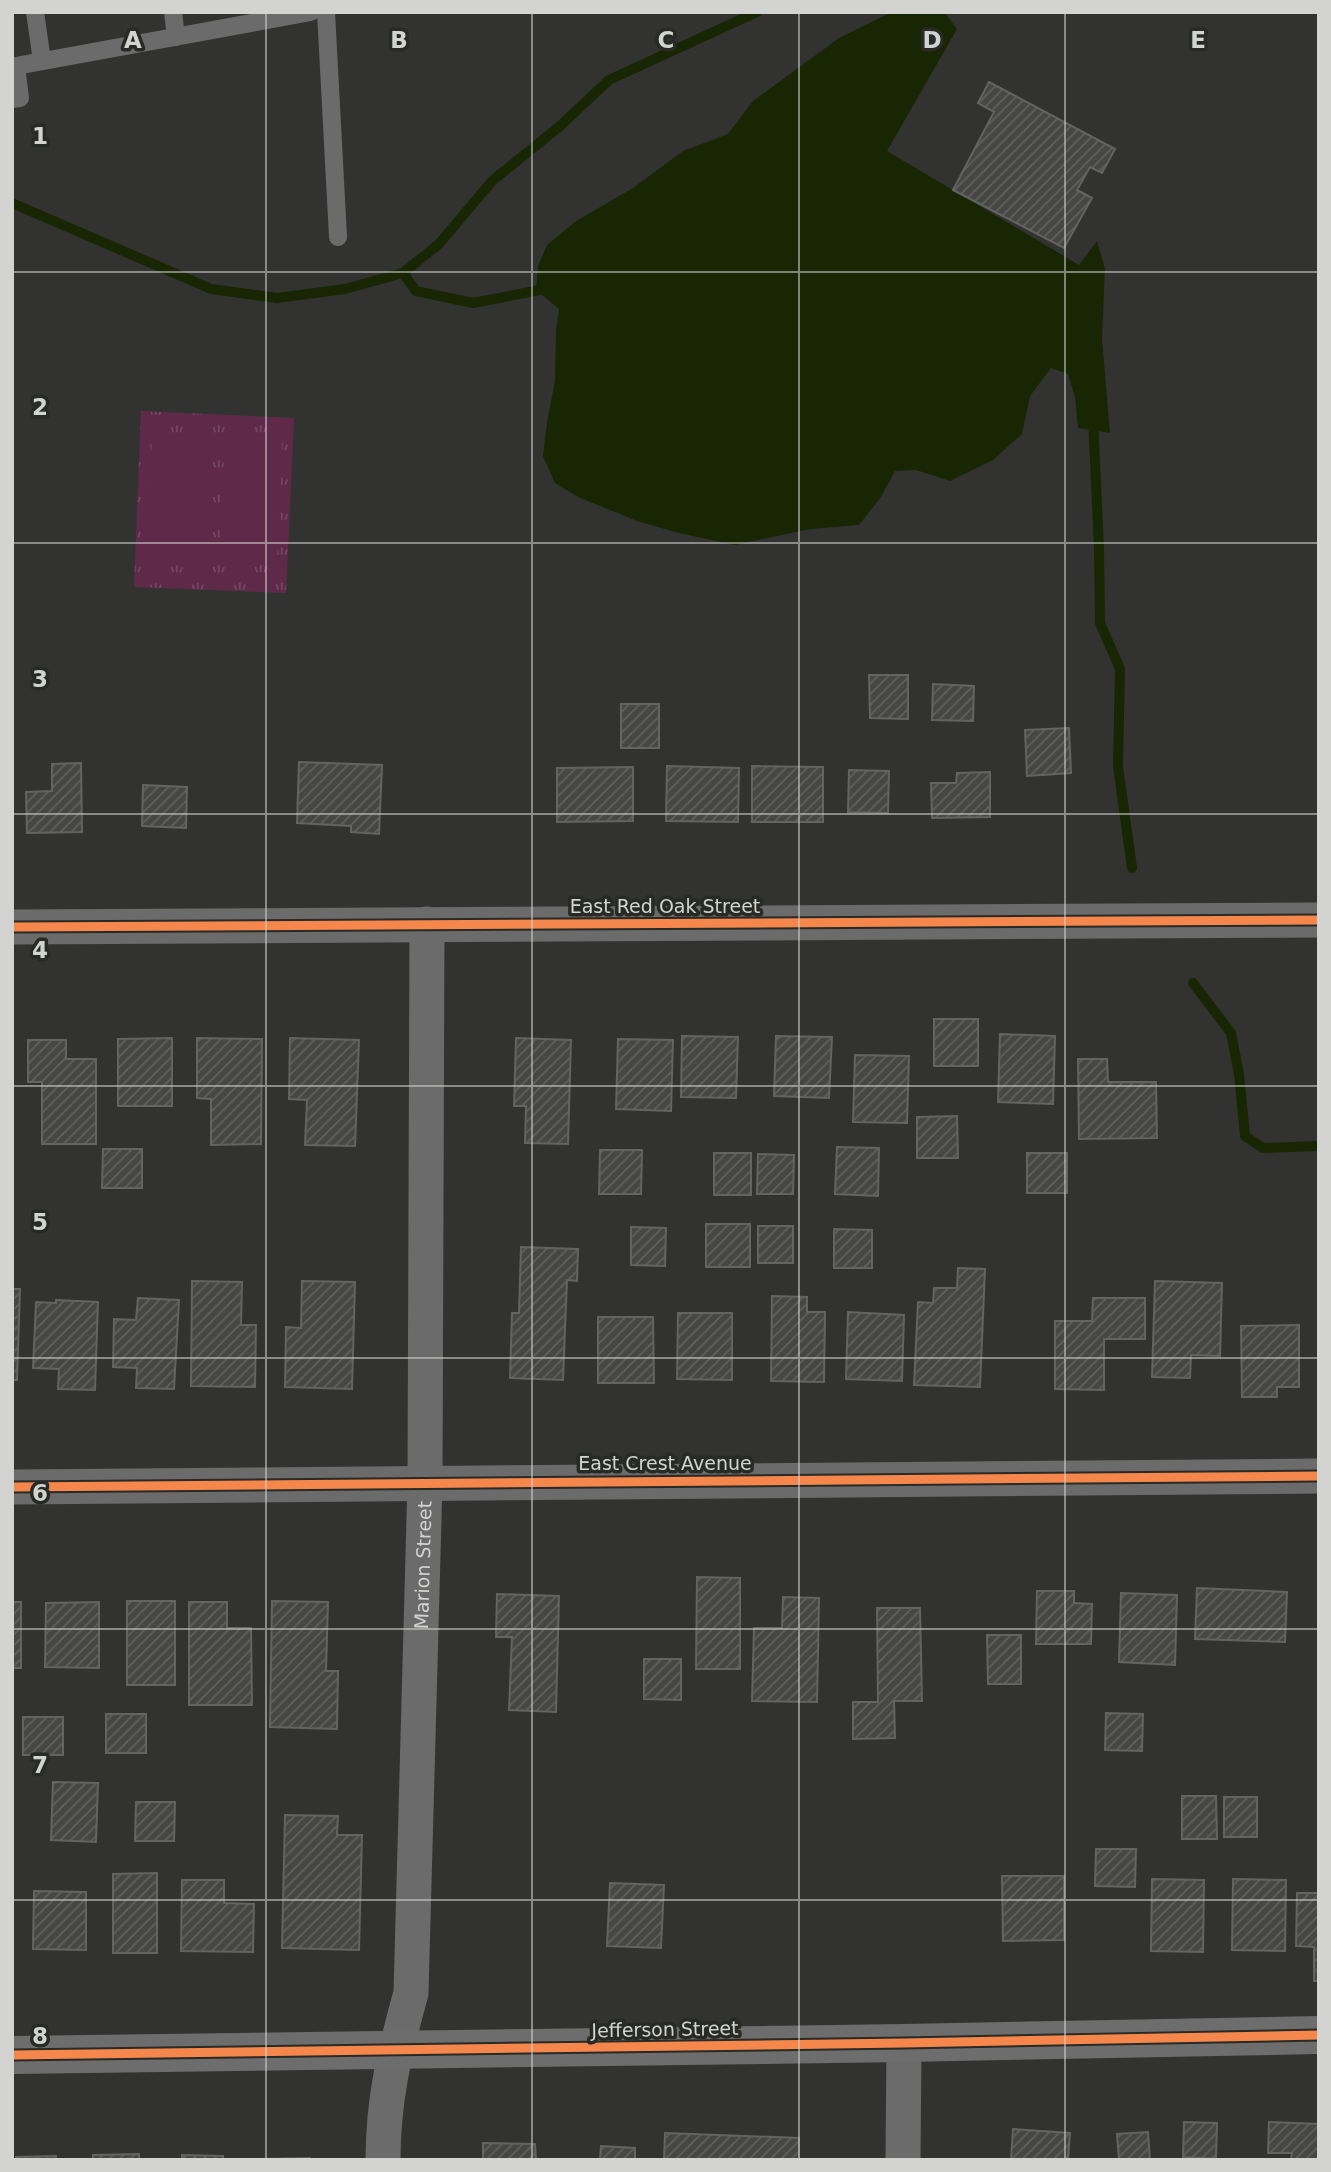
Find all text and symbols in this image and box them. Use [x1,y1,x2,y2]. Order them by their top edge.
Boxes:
text: A [124,27,142,53]
text: B [390,27,408,53]
text: C [658,27,674,53]
text: D [922,27,942,53]
text: E [1190,27,1206,53]
text: 1 [32,123,48,149]
text: 2 [32,394,48,420]
text: 3 [32,666,48,692]
street label: East Red Oak Street [570,895,760,917]
text: 4 [32,937,48,963]
text: 5 [32,1209,48,1235]
street label: East Crest Avenue [578,1452,752,1474]
text: 6 [32,1480,48,1506]
street label: Marion Street [410,1500,435,1630]
text: 7 [32,1752,48,1778]
street label: Jefferson Street [590,2017,739,2041]
text: 8 [32,2023,48,2049]

